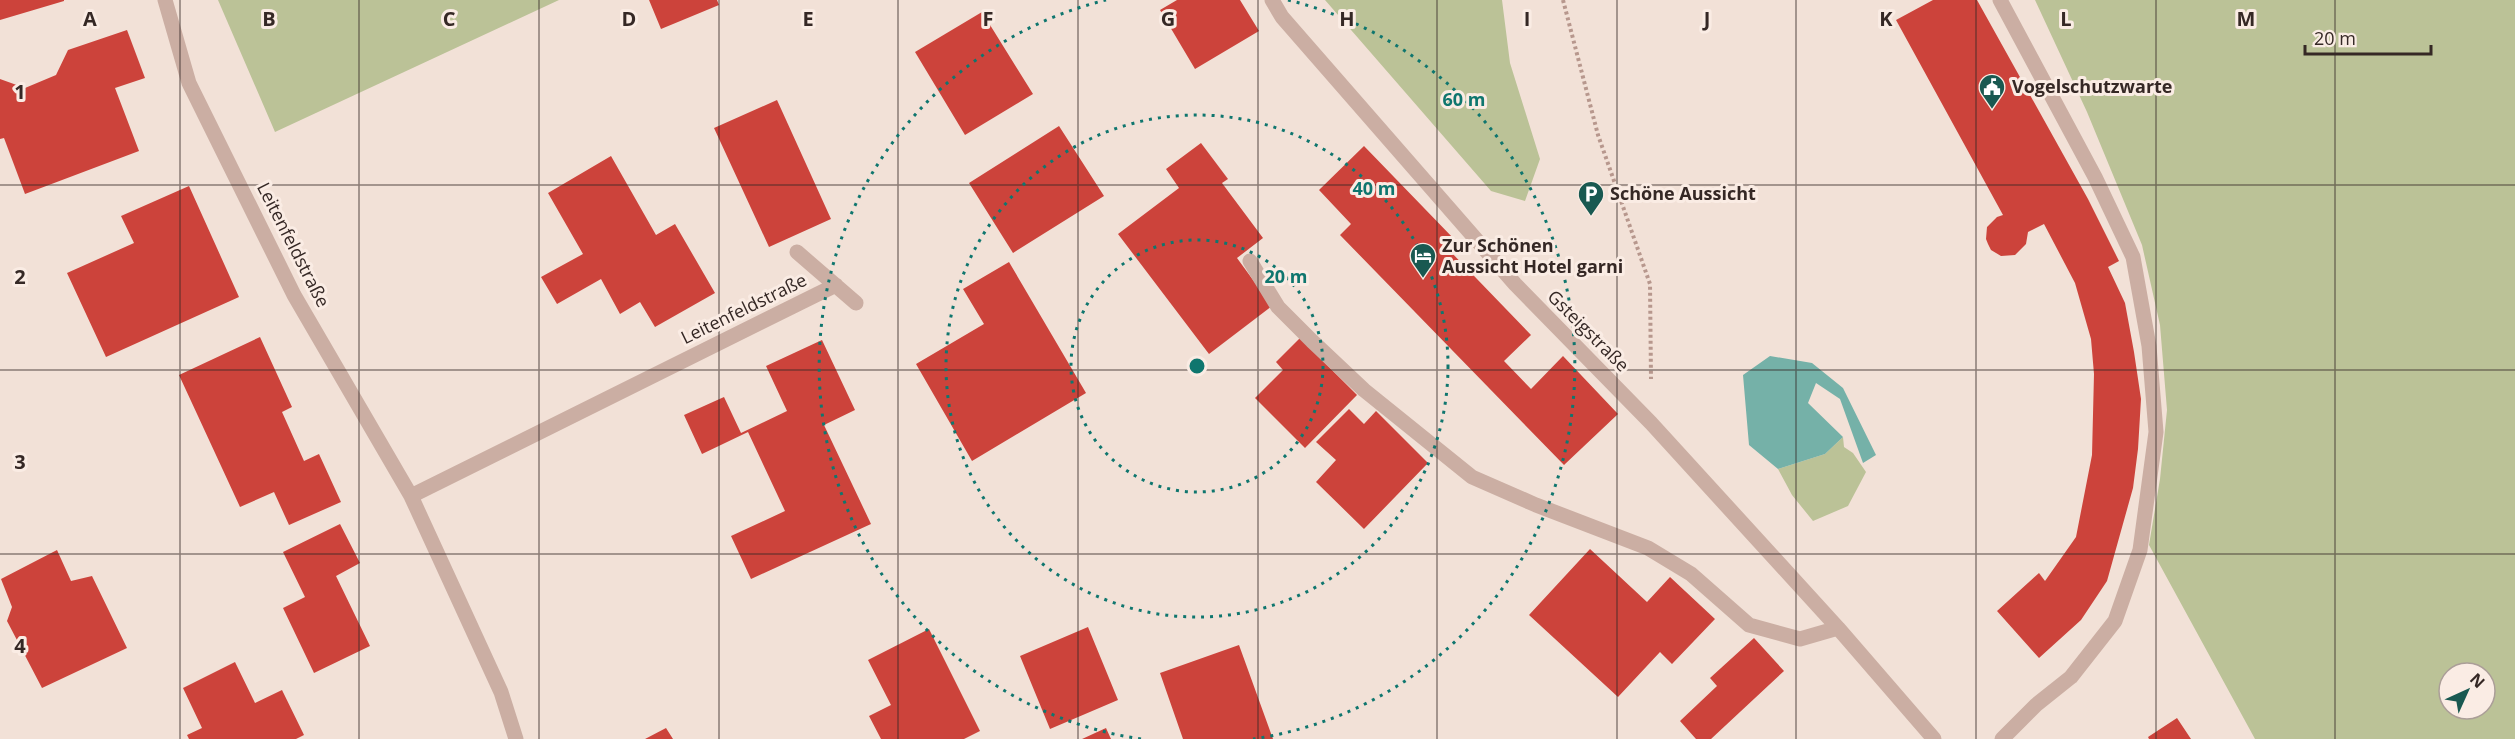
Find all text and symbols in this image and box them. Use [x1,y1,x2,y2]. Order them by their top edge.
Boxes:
text: A [83,5,97,32]
text: B [262,5,276,32]
text: C [443,5,456,32]
text: D [622,5,636,32]
text: E [802,5,814,32]
text: F [983,5,993,32]
text: G [1161,5,1175,32]
text: H [1339,5,1355,32]
text: I [1524,5,1530,32]
text: J [1702,5,1710,32]
text: K [1879,5,1893,32]
text: L [2060,5,2072,32]
text: M [2237,5,2255,32]
scale bar [2305,18,2431,56]
text: 20 m [2314,26,2356,50]
public building icon: Vogelschutzwarte [1977,72,2007,110]
place label: Vogelschutzwarte [2012,74,2173,98]
text: 1 [14,78,26,105]
text: 60 m [1443,87,1485,111]
text: 40 m [1353,176,1395,200]
street label: Leitenfeldstraße [252,178,336,311]
parking icon: Schöne Aussicht [1576,179,1606,217]
place label: Schöne Aussicht [1610,181,1756,205]
place label: Zur Schönen Aussicht Hotel garni [1442,233,1623,278]
hotel icon: Zur Schönen Aussicht Hotel garni [1408,241,1438,279]
text: 2 [14,263,26,290]
text: 20 m [1265,264,1307,288]
street label: Leitenfeldstraße [677,267,810,349]
street label: Gsteigstraße [1543,284,1635,376]
centre of rings [1187,356,1207,376]
text: 3 [14,448,26,475]
text: 4 [14,632,26,659]
north arrow [2437,661,2497,721]
text: N [2465,668,2490,693]

